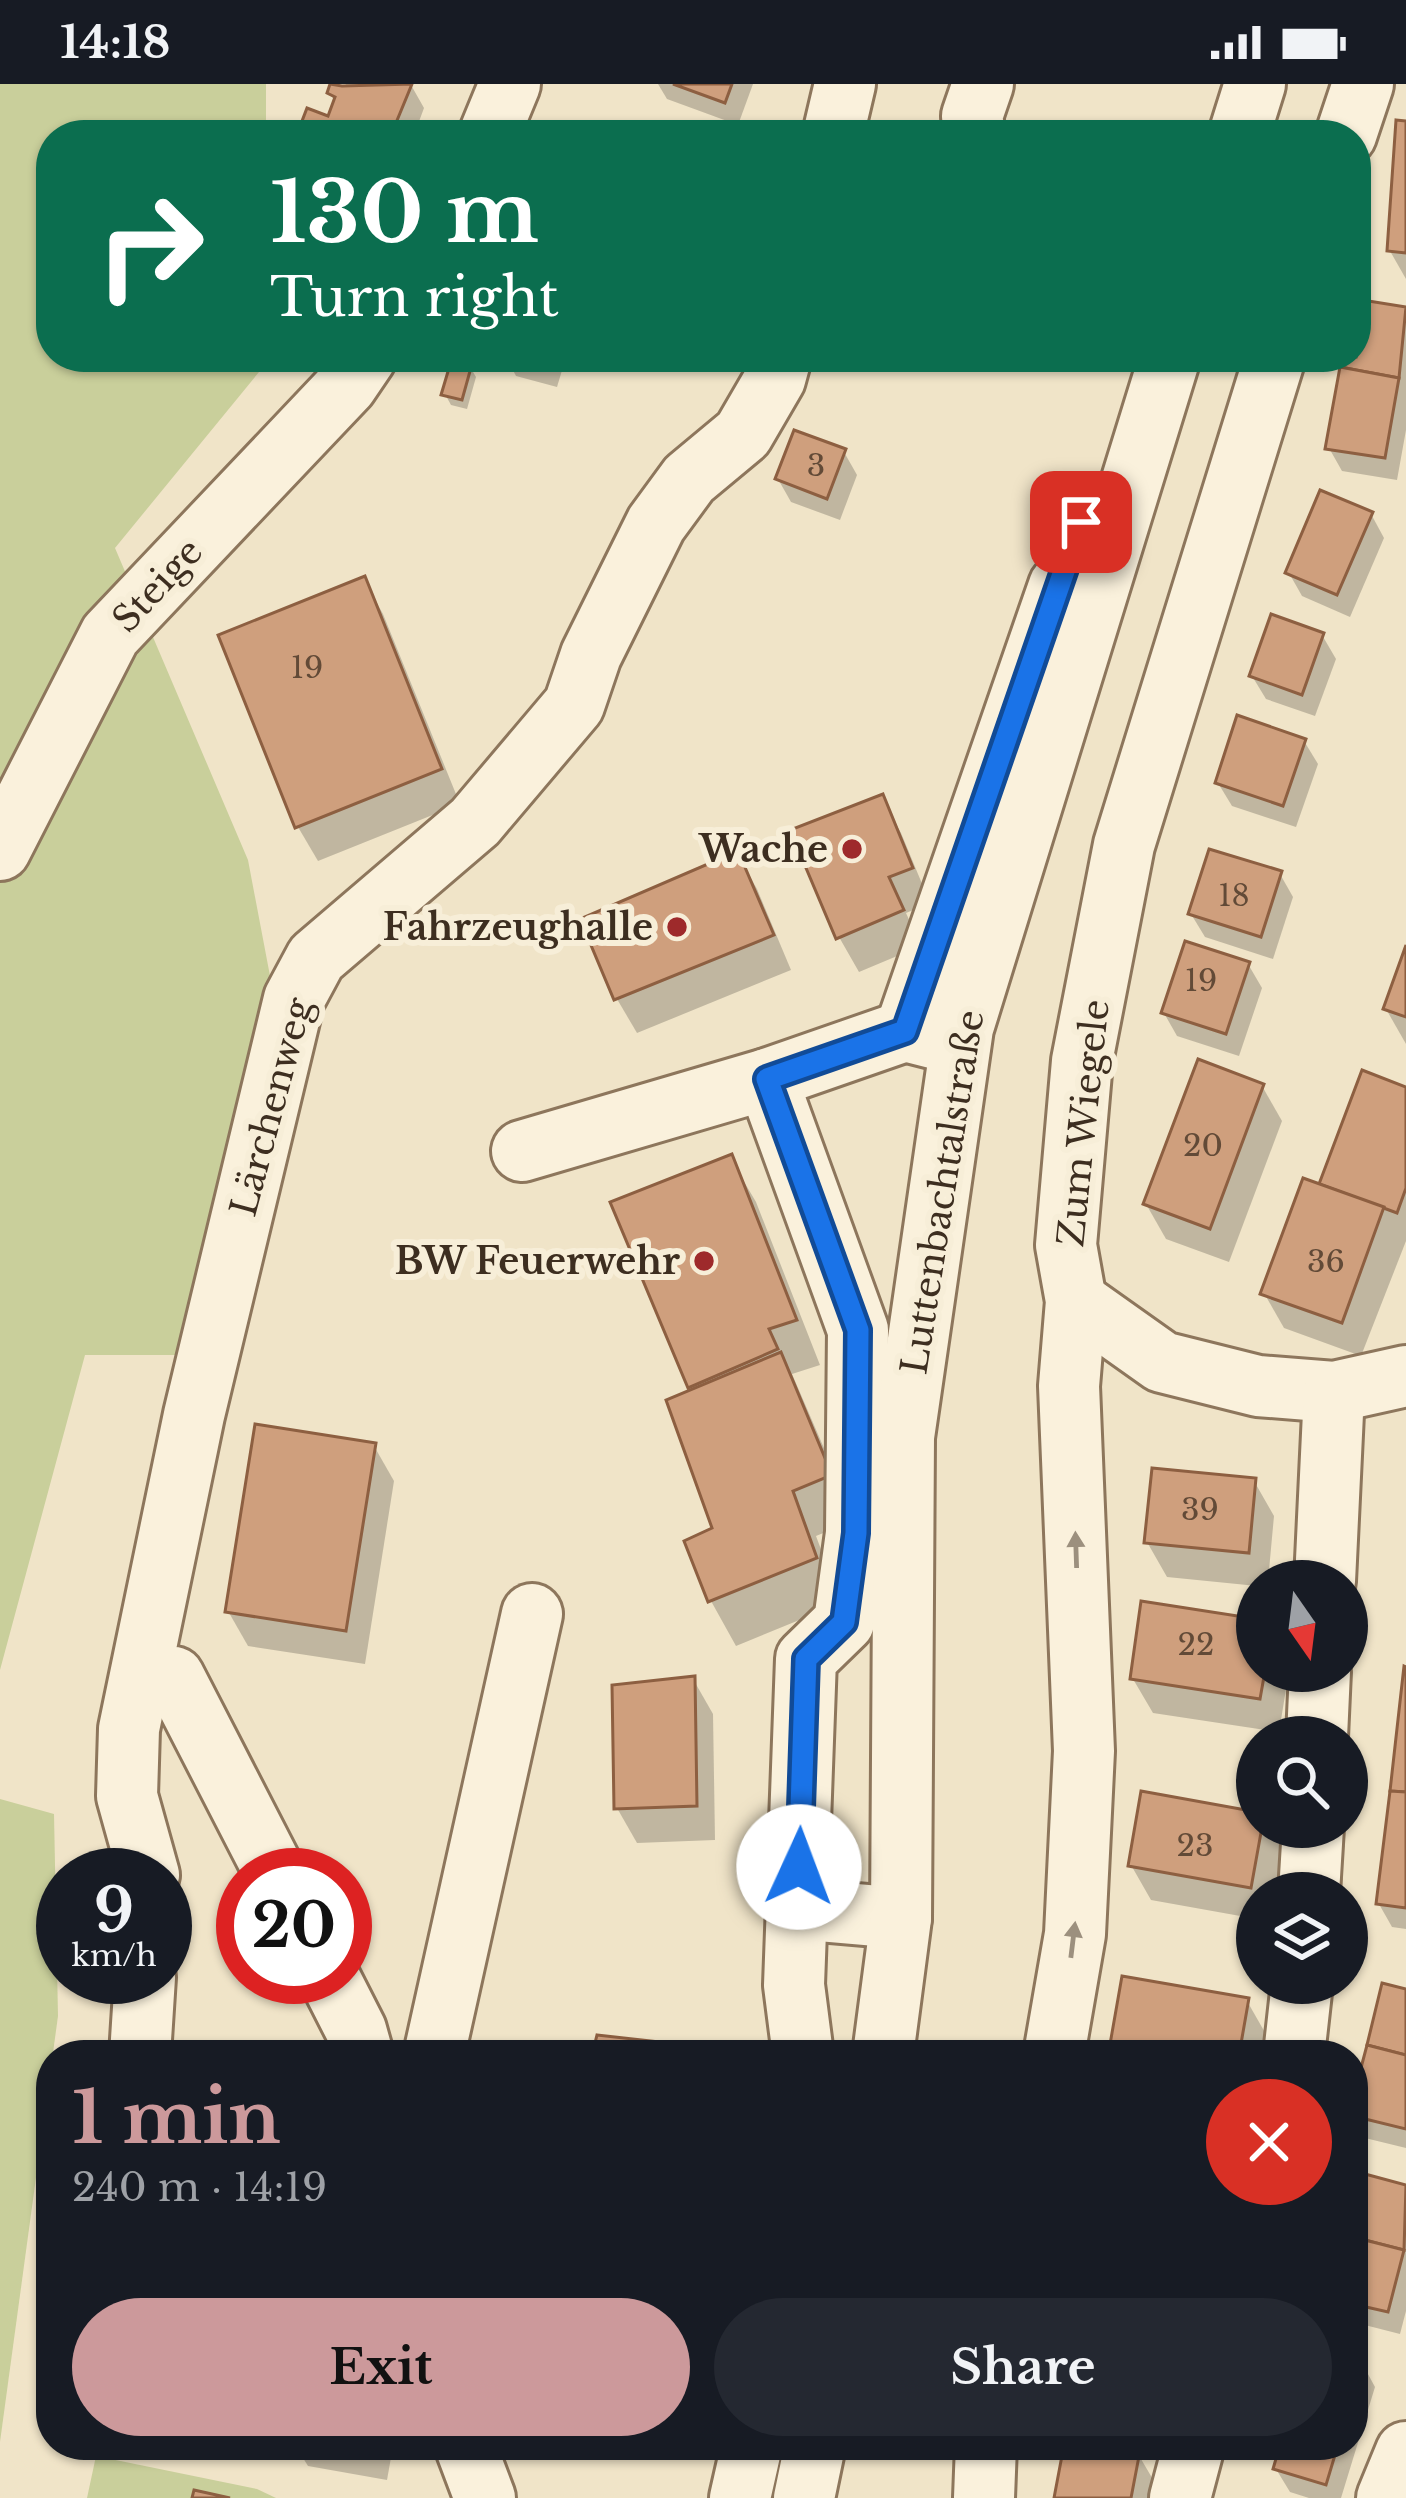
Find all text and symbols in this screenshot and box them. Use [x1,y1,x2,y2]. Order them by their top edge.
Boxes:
text: 14:18 [60,14,170,70]
text: 130 m [270,161,539,265]
icon: right [72,168,228,324]
text: Turn right [270,264,559,331]
house number: 3 [807,447,825,484]
pin [1030,471,1132,573]
icon: arrive [1048,489,1114,555]
street label: Steige [103,529,212,641]
house number: 19 [291,649,323,686]
place label: Wache [697,827,828,872]
marker: Wache [839,836,865,862]
house number: 18 [1218,877,1250,914]
place label: Fahrzeughalle [383,905,653,950]
marker: Fahrzeughalle [664,914,690,940]
house number: 19 [1185,962,1217,999]
street label: Lärchenweg [221,993,322,1221]
street label: Zum Wiegele [1048,997,1119,1249]
street label: Luttenbachtalstraße [891,1007,994,1377]
house number: 20 [1183,1127,1223,1164]
place label: BW Feuerwehr [395,1239,680,1284]
house number: 36 [1307,1243,1345,1280]
marker: BW Feuerwehr [691,1248,717,1274]
house number: 39 [1181,1491,1219,1528]
one-way arrow [1066,1530,1085,1568]
north arrow [1236,1560,1368,1692]
map controls [1236,1560,1368,2004]
house number: 22 [1178,1626,1214,1663]
button: search [1236,1716,1368,1848]
position arrow [736,1804,862,1930]
house number: 23 [1177,1827,1213,1864]
speed limit sign: 20 [216,1848,372,2004]
button: layers [1236,1872,1368,2004]
text: 9 [94,1874,134,1948]
one-way arrow [1064,1920,1083,1958]
text: km/h [71,1937,157,1974]
text: 1 min [72,2073,281,2162]
button: close [1206,2079,1332,2205]
text: 240 m · 14:19 [72,2163,327,2212]
button: Exit [72,2298,690,2436]
button: Share [714,2298,1332,2436]

